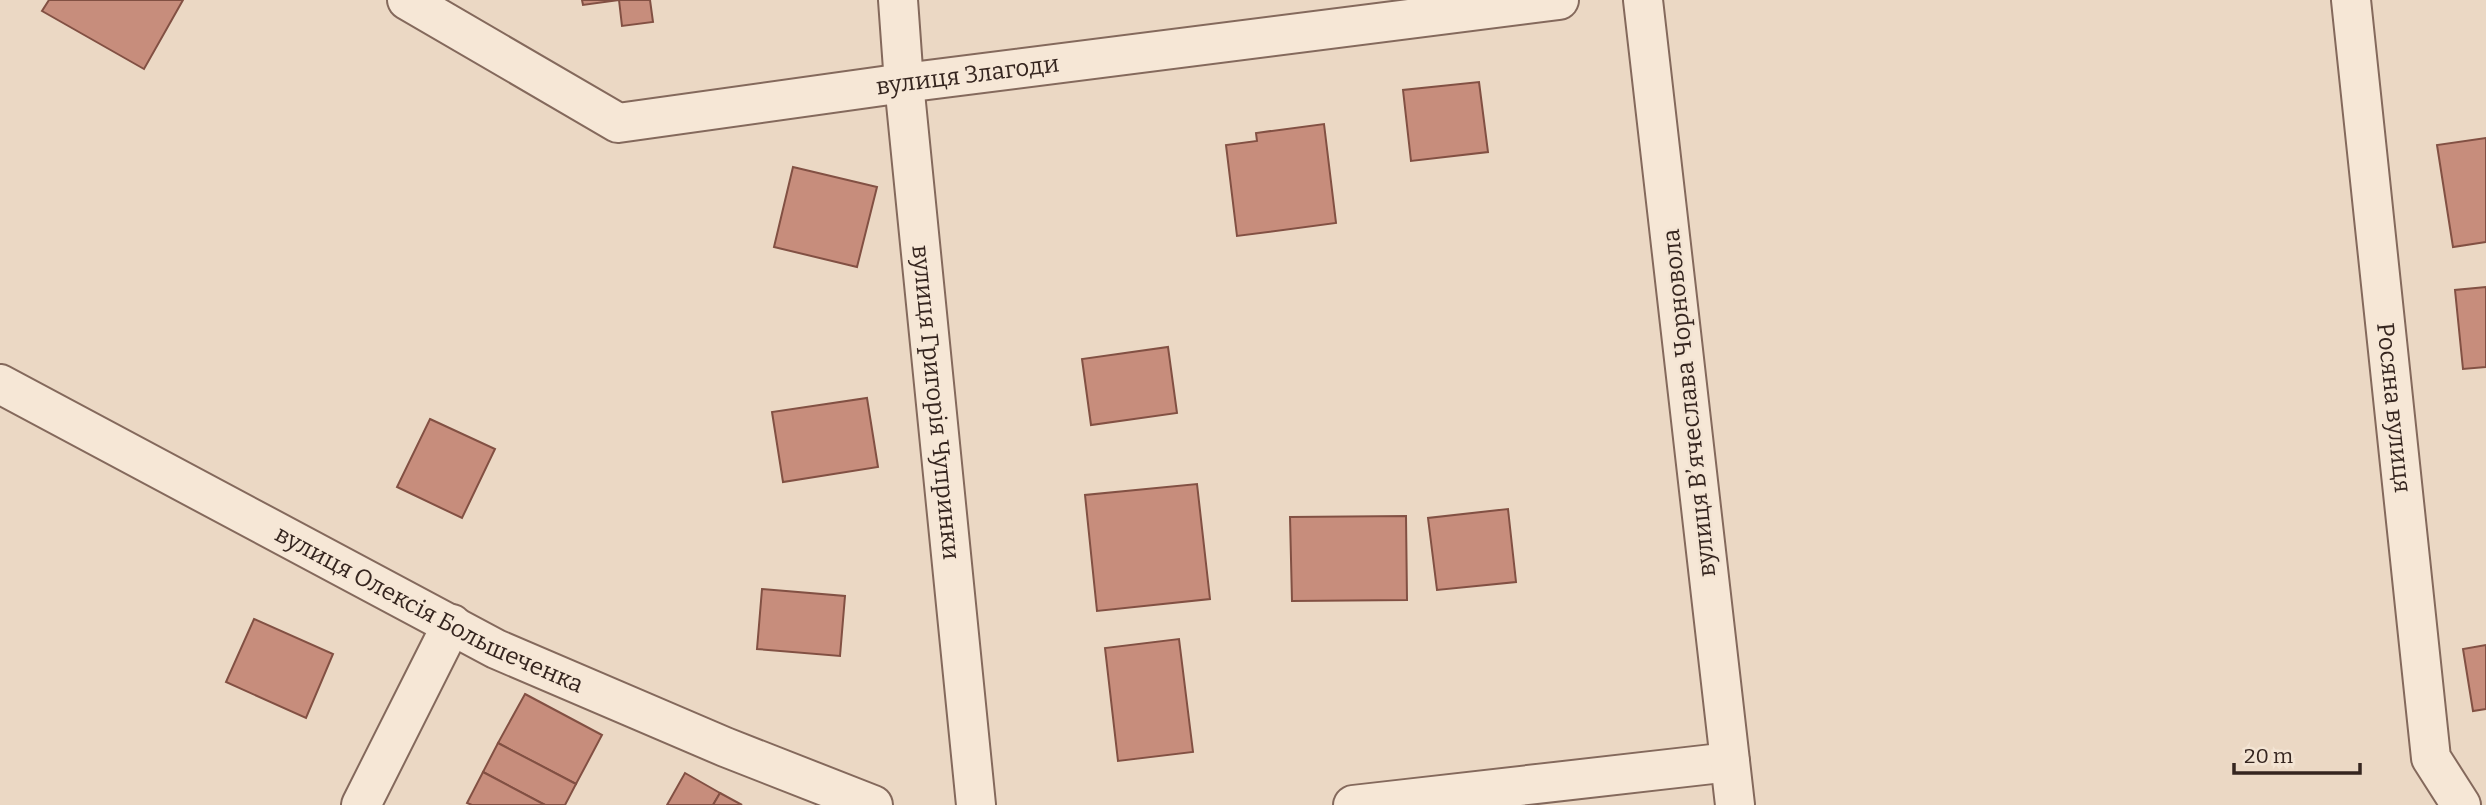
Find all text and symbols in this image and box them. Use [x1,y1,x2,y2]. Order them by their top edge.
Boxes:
street label: вулиця Злагоди [874,49,1061,101]
street label: вулиця Вʼячеслава Чорновола [1657,228,1721,578]
street label: вулиця Григорія Чупринки [906,244,965,561]
street label: Росяна вулиця [2371,321,2417,494]
street label: вулиця Олексія Большеченка [270,520,588,699]
scale bar [2234,732,2360,776]
text: 20 m [2244,743,2293,769]

